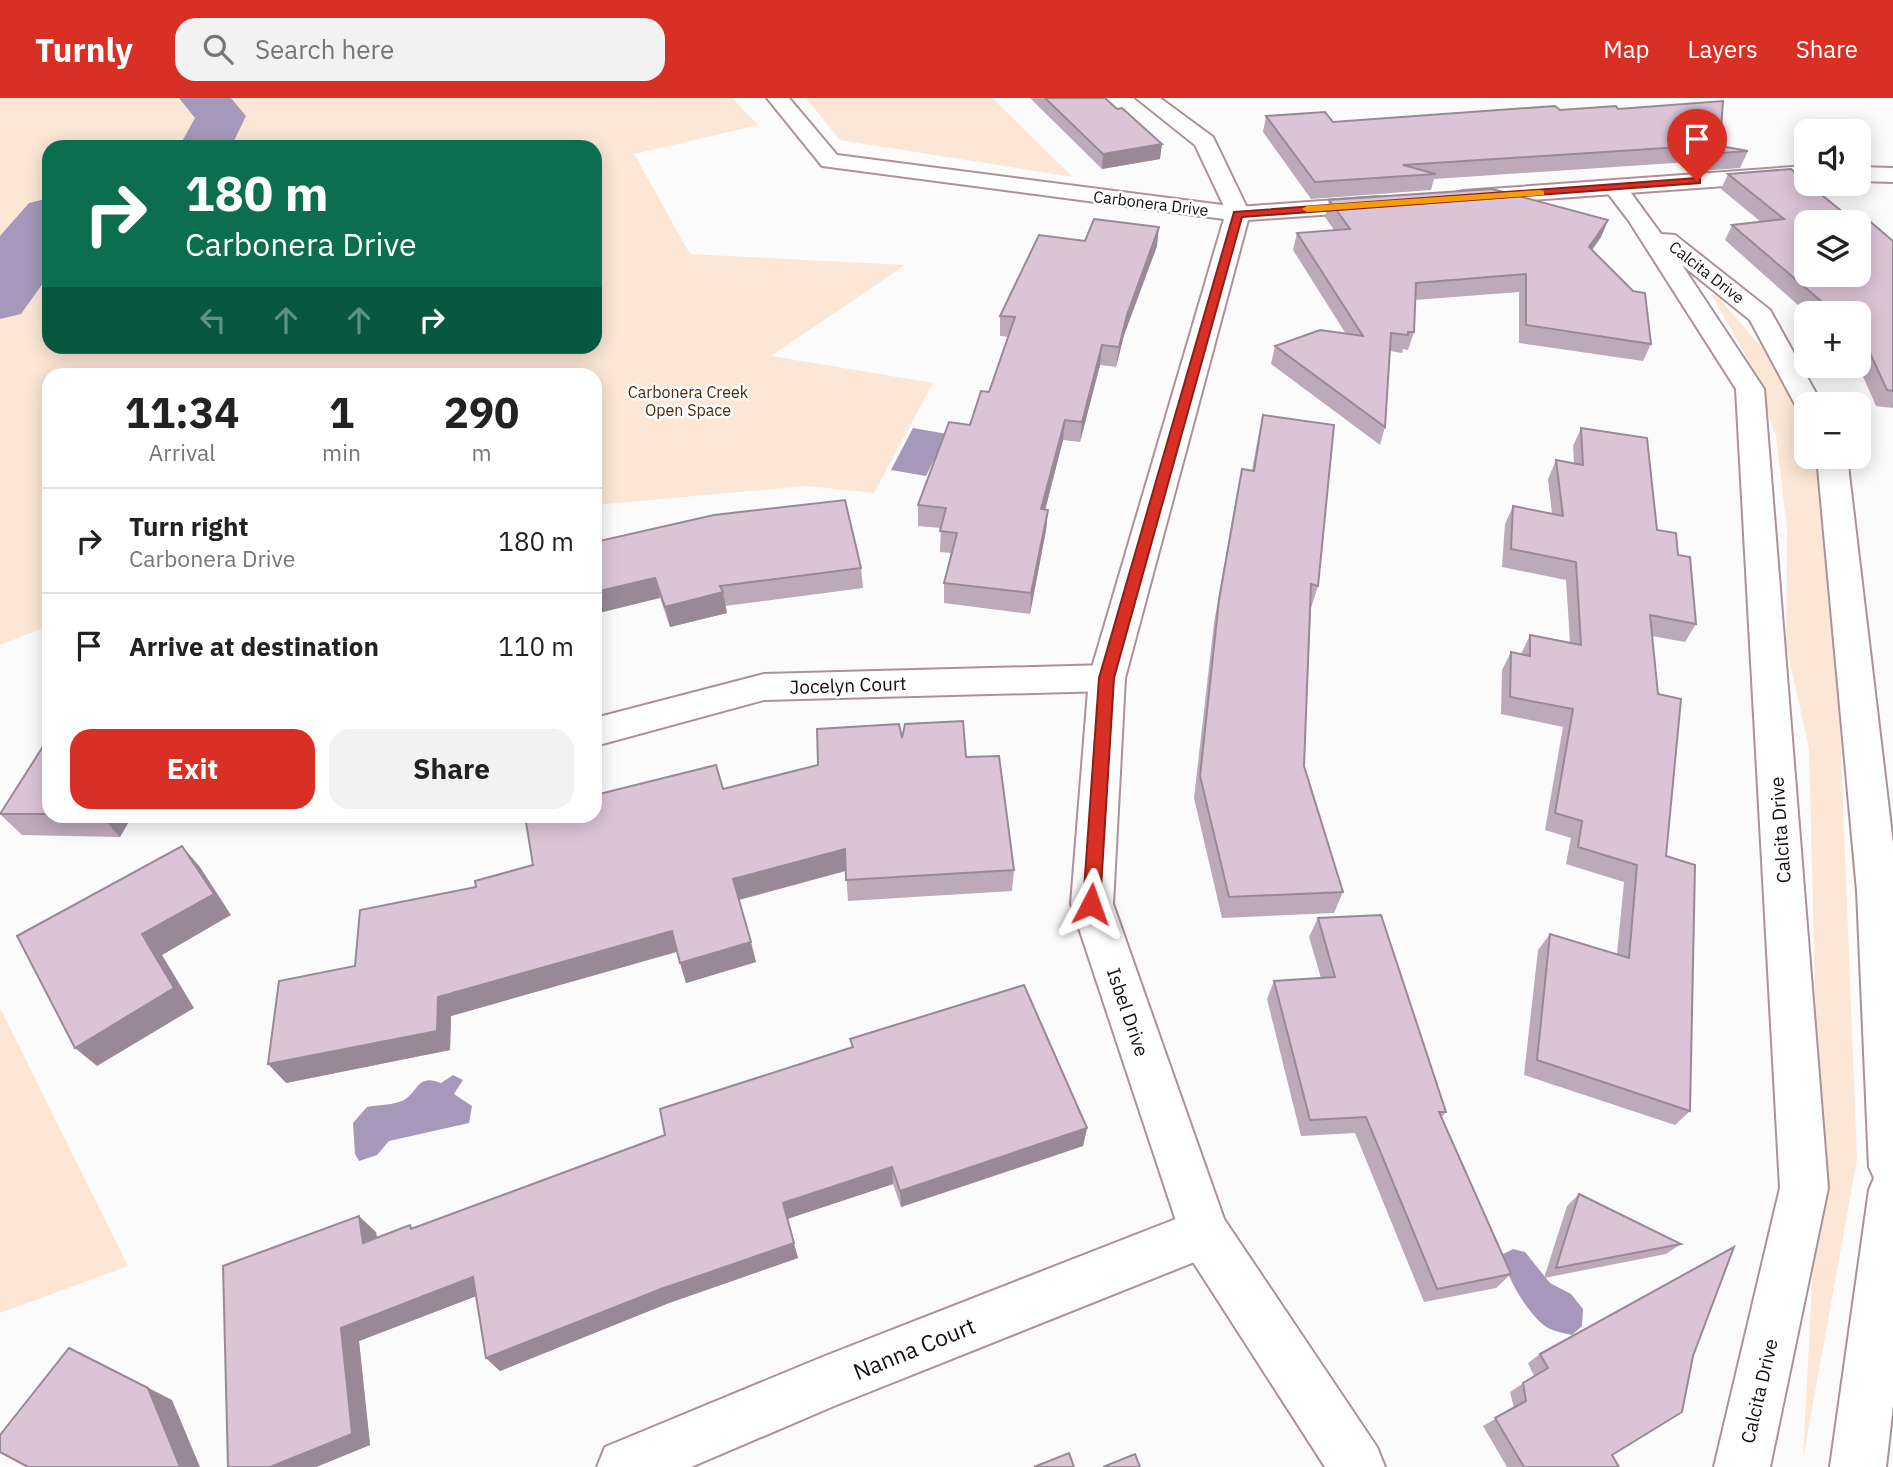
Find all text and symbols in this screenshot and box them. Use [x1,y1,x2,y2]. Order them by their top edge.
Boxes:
search box [175,18,665,81]
text: Turnly [35,28,133,71]
icon: search [199,30,237,68]
text: Search here [255,32,394,66]
text: Map [1603,33,1650,65]
text: Layers [1688,33,1758,65]
text: Share [1796,33,1858,65]
pin [1667,109,1727,181]
map controls [1794,119,1871,469]
button: sound [1794,119,1871,196]
icon: arrive [1678,120,1716,158]
text: 180 m [185,161,329,224]
icon: right [70,168,161,259]
street label: Carbonera Drive [1092,186,1210,220]
button: layers [1794,210,1871,287]
text: Carbonera Drive [185,223,416,265]
street label: Calcita Drive [1665,236,1749,308]
icon: left [194,301,232,339]
icon: ahead [267,301,305,339]
icon: ahead [340,301,378,339]
icon: right [413,301,451,339]
button: + [1794,301,1871,378]
park label: Carbonera Creek Open Space [628,382,749,420]
text: 11:34 [125,385,239,440]
text: 1 [329,385,354,440]
text: 290 [444,385,519,440]
button: − [1794,392,1871,469]
text: Arrival [149,437,216,467]
text: min [322,437,361,467]
text: m [471,437,492,467]
text: Turn right [129,509,248,543]
icon: right [70,522,108,560]
text: 180 m [498,524,574,558]
text: Carbonera Drive [129,543,295,573]
icon: arrive [70,627,108,665]
text: Arrive at destination [129,629,379,663]
text: 110 m [498,629,574,663]
street label: Jocelyn Court [789,671,907,699]
button: Exit [70,729,315,809]
button: Share [329,729,574,809]
street label: Calcita Drive [1764,776,1796,884]
position arrow [1054,867,1128,941]
street label: Isbel Drive [1102,965,1154,1059]
street label: Nanna Court [848,1310,980,1386]
street label: Calcita Drive [1735,1336,1783,1446]

